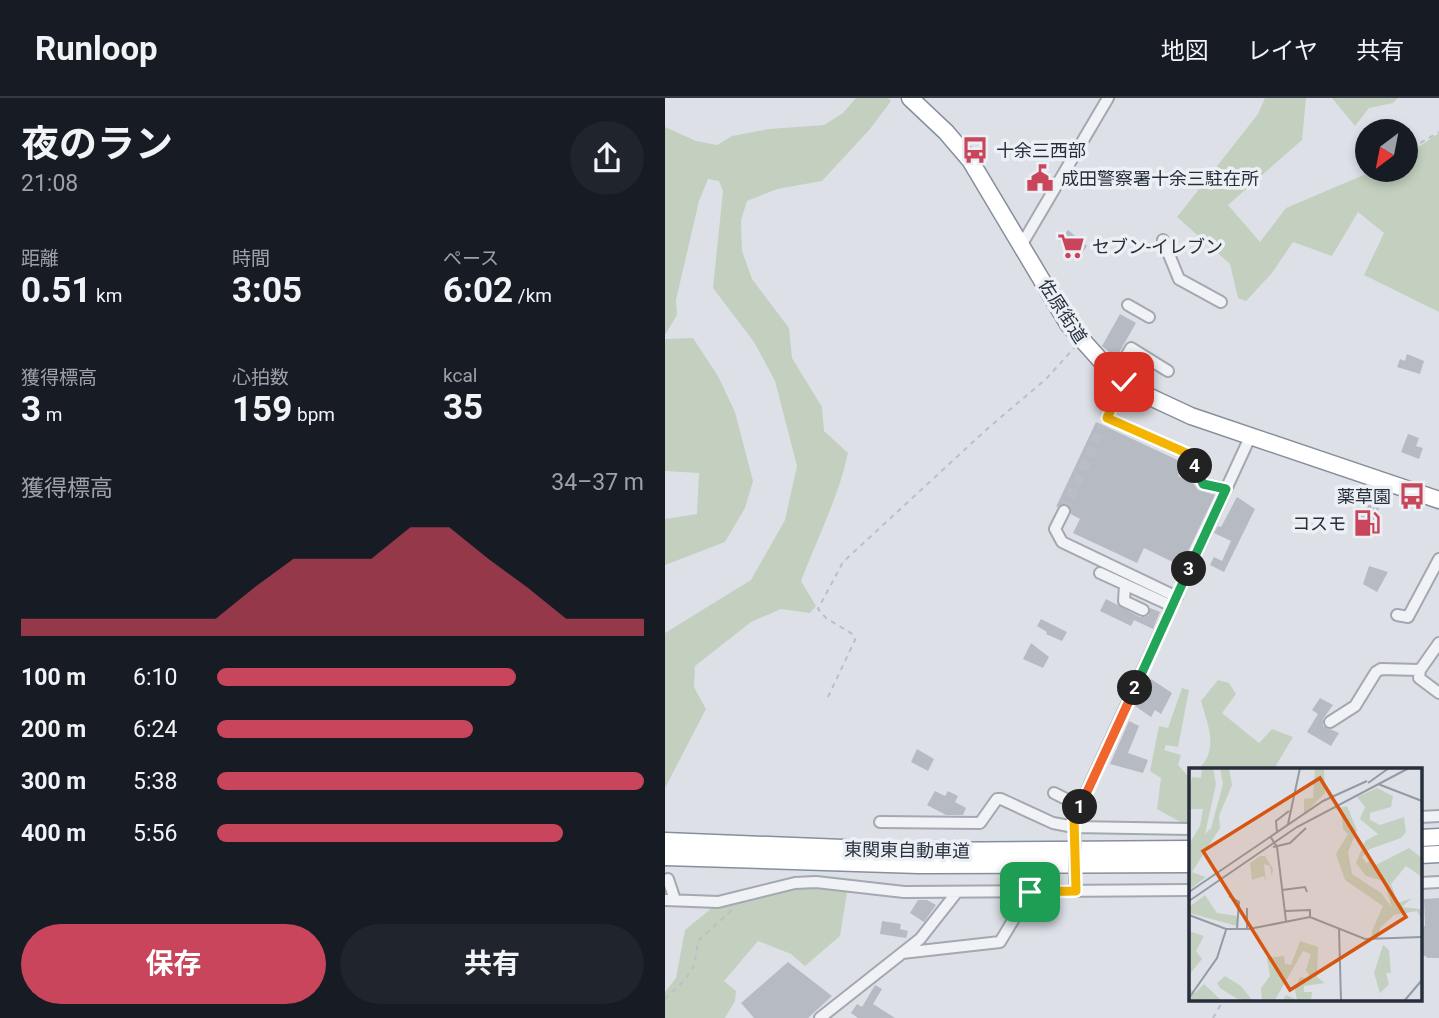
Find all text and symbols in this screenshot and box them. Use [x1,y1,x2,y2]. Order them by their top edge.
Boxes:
text: Runloop [35,29,158,68]
text: 地図 [1161,37,1209,65]
text: レイヤ [1247,37,1318,65]
text: 共有 [1356,37,1404,65]
north arrow [1355,119,1417,182]
map controls [1355,119,1418,182]
button: share [570,121,644,195]
text: 夜のラン [21,122,173,166]
bus stop icon: 十余三西部 [960,135,990,165]
place label: 十余三西部 [996,140,1086,161]
public building icon: 成田警察署十余三駐在所 [1025,163,1055,193]
place label: 成田警察署十余三駐在所 [1061,168,1259,189]
text: 21:08 [21,170,78,197]
supermarket icon: セブン-イレブン [1056,231,1086,261]
place label: セブン-イレブン [1092,236,1223,257]
text: 距離 [21,247,59,270]
text: 時間 [232,247,270,270]
text: ペース [443,247,499,270]
text: 0.51 [21,270,91,311]
text: 3:05 [232,270,302,311]
text: 6:02 [443,270,513,311]
street label: 佐原街道 [1035,275,1091,347]
text: km [91,284,122,307]
text: /km [513,284,552,307]
pin [1094,352,1154,412]
icon: check [1105,363,1143,401]
text: kcal [443,364,477,387]
text: 獲得標高 [21,366,97,389]
text: 心拍数 [232,366,289,389]
text: 35 [443,387,483,428]
text: 3 [21,389,41,430]
text: 159 [232,389,292,430]
text: m [41,403,62,426]
text: bpm [292,403,335,426]
pin: 4 [1177,448,1213,484]
text: 4 [1189,454,1200,477]
text: 34–37 m [551,469,644,496]
text: 獲得標高 [21,475,113,502]
bus stop icon: 薬草園 [1397,481,1427,511]
place label: 薬草園 [1337,486,1391,507]
fuel station icon: コスモ [1352,508,1382,538]
place label: コスモ [1292,513,1346,534]
pin: 3 [1171,552,1207,587]
text: 3 [1183,557,1194,580]
text: 100 m [21,664,86,691]
text: 6:10 [133,664,177,691]
pin: 2 [1117,670,1153,706]
text: 2 [1129,676,1140,699]
text: 200 m [21,716,86,743]
text: 6:24 [133,716,177,743]
text: 300 m [21,768,86,795]
text: 5:38 [133,768,177,795]
inset map [1189,768,1422,1000]
pin: 1 [1063,790,1097,824]
text: 1 [1074,795,1085,818]
text: 400 m [21,820,86,847]
text: 5:56 [133,820,177,847]
street label: 東関東自動車道 [844,838,970,862]
pin [1000,862,1060,922]
icon: arrive [1011,873,1049,911]
button: 保存 [21,924,326,1004]
button: 共有 [340,924,644,1004]

